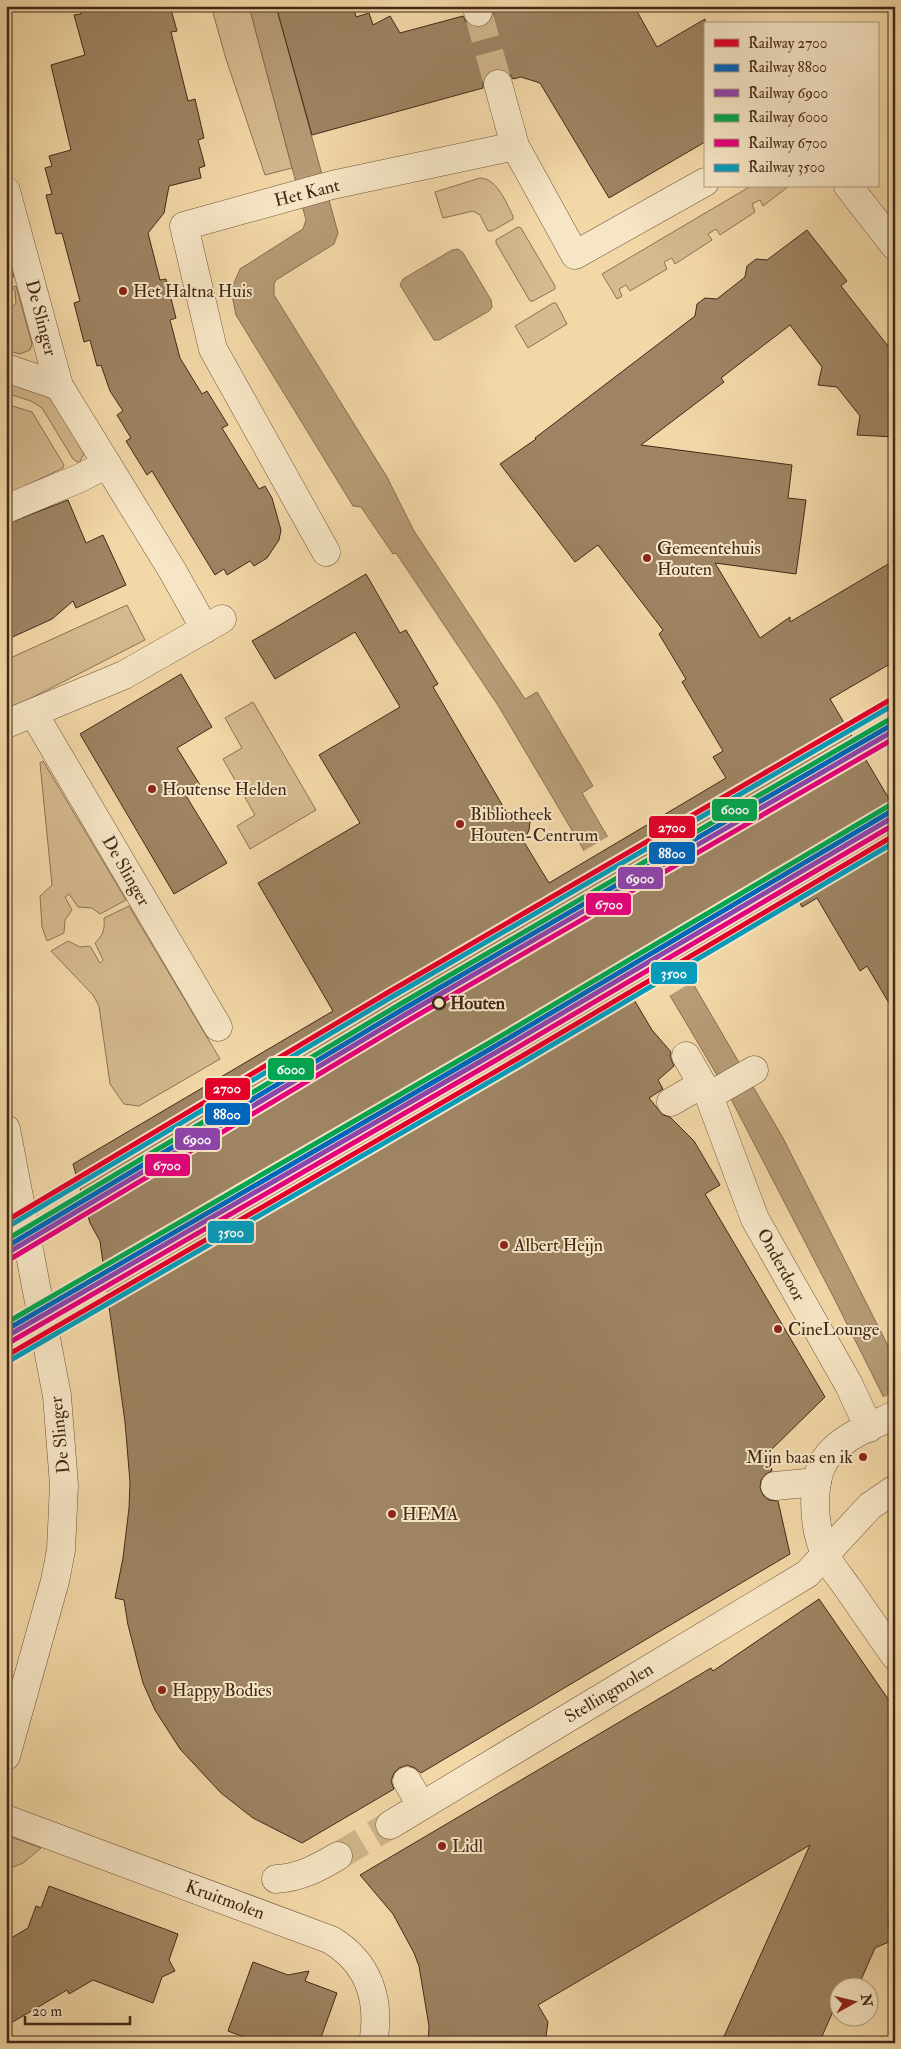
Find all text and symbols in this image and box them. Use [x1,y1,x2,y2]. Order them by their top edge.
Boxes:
legend [704,22,878,188]
text: Railway 2700 [748,34,827,53]
text: Railway 8800 [748,58,827,77]
text: Railway 6900 [748,84,828,103]
text: Railway 6000 [748,108,828,127]
text: Railway 6700 [748,134,827,153]
text: Railway 3500 [748,158,825,177]
street label: Het Kant [272,174,342,212]
street label: De Slinger [20,277,62,359]
place label: Het Haltna Huis [133,280,253,303]
marker: Het Haltna Huis [117,285,129,297]
place label: Gemeentehuis Houten [657,537,761,581]
marker: Gemeentehuis Houten [641,552,653,564]
place label: Houtense Helden [162,778,287,801]
marker: Houtense Helden [146,783,158,795]
line badge: 6000 [711,798,758,822]
text: 6000 [721,801,749,818]
place label: Bibliotheek Houten-Centrum [470,803,598,847]
line badge: 2700 [648,815,696,839]
marker: Bibliotheek Houten-Centrum [454,818,466,830]
text: 2700 [658,819,686,836]
street label: De Slinger [97,832,156,911]
line badge: 8800 [648,841,696,865]
text: 8800 [658,845,686,862]
line badge: 6900 [617,866,664,890]
text: 6900 [626,870,654,887]
line badge: 6700 [585,892,632,916]
text: 6700 [595,896,623,913]
line badge: 3500 [650,961,698,985]
text: 3500 [661,965,687,982]
place label: Houten [450,992,506,1015]
marker: Houten [432,996,446,1010]
line badge: 6000 [267,1057,315,1081]
text: 6000 [277,1061,305,1078]
line badge: 2700 [204,1077,251,1101]
text: 2700 [213,1080,241,1097]
line badge: 8800 [204,1102,251,1126]
text: 8800 [213,1106,241,1123]
line badge: 6900 [174,1127,221,1151]
text: 6900 [183,1131,211,1148]
line badge: 6700 [144,1153,191,1177]
text: 6700 [153,1157,181,1174]
line badge: 3500 [207,1220,255,1244]
text: 3500 [218,1224,244,1241]
street label: Onderdoor [752,1225,811,1306]
place label: Albert Heijn [513,1234,603,1257]
marker: Albert Heijn [498,1239,510,1251]
place label: CineLounge [788,1318,880,1341]
marker: CineLounge [772,1323,784,1335]
street label: De Slinger [44,1395,76,1475]
place label: Mijn baas en ik [746,1446,853,1469]
marker: Mijn baas en ik [857,1451,869,1463]
place label: HEMA [402,1503,459,1526]
marker: HEMA [386,1508,398,1520]
street label: Stellingmolen [560,1658,658,1728]
place label: Happy Bodies [172,1679,272,1702]
marker: Happy Bodies [156,1684,168,1696]
place label: Lidl [452,1835,484,1858]
marker: Lidl [436,1840,448,1852]
street label: Kruitmolen [182,1875,268,1925]
north arrow [828,1976,878,2026]
text: N [857,1992,876,2008]
scale bar [25,1994,130,2026]
text: 20 m [32,2002,62,2021]

